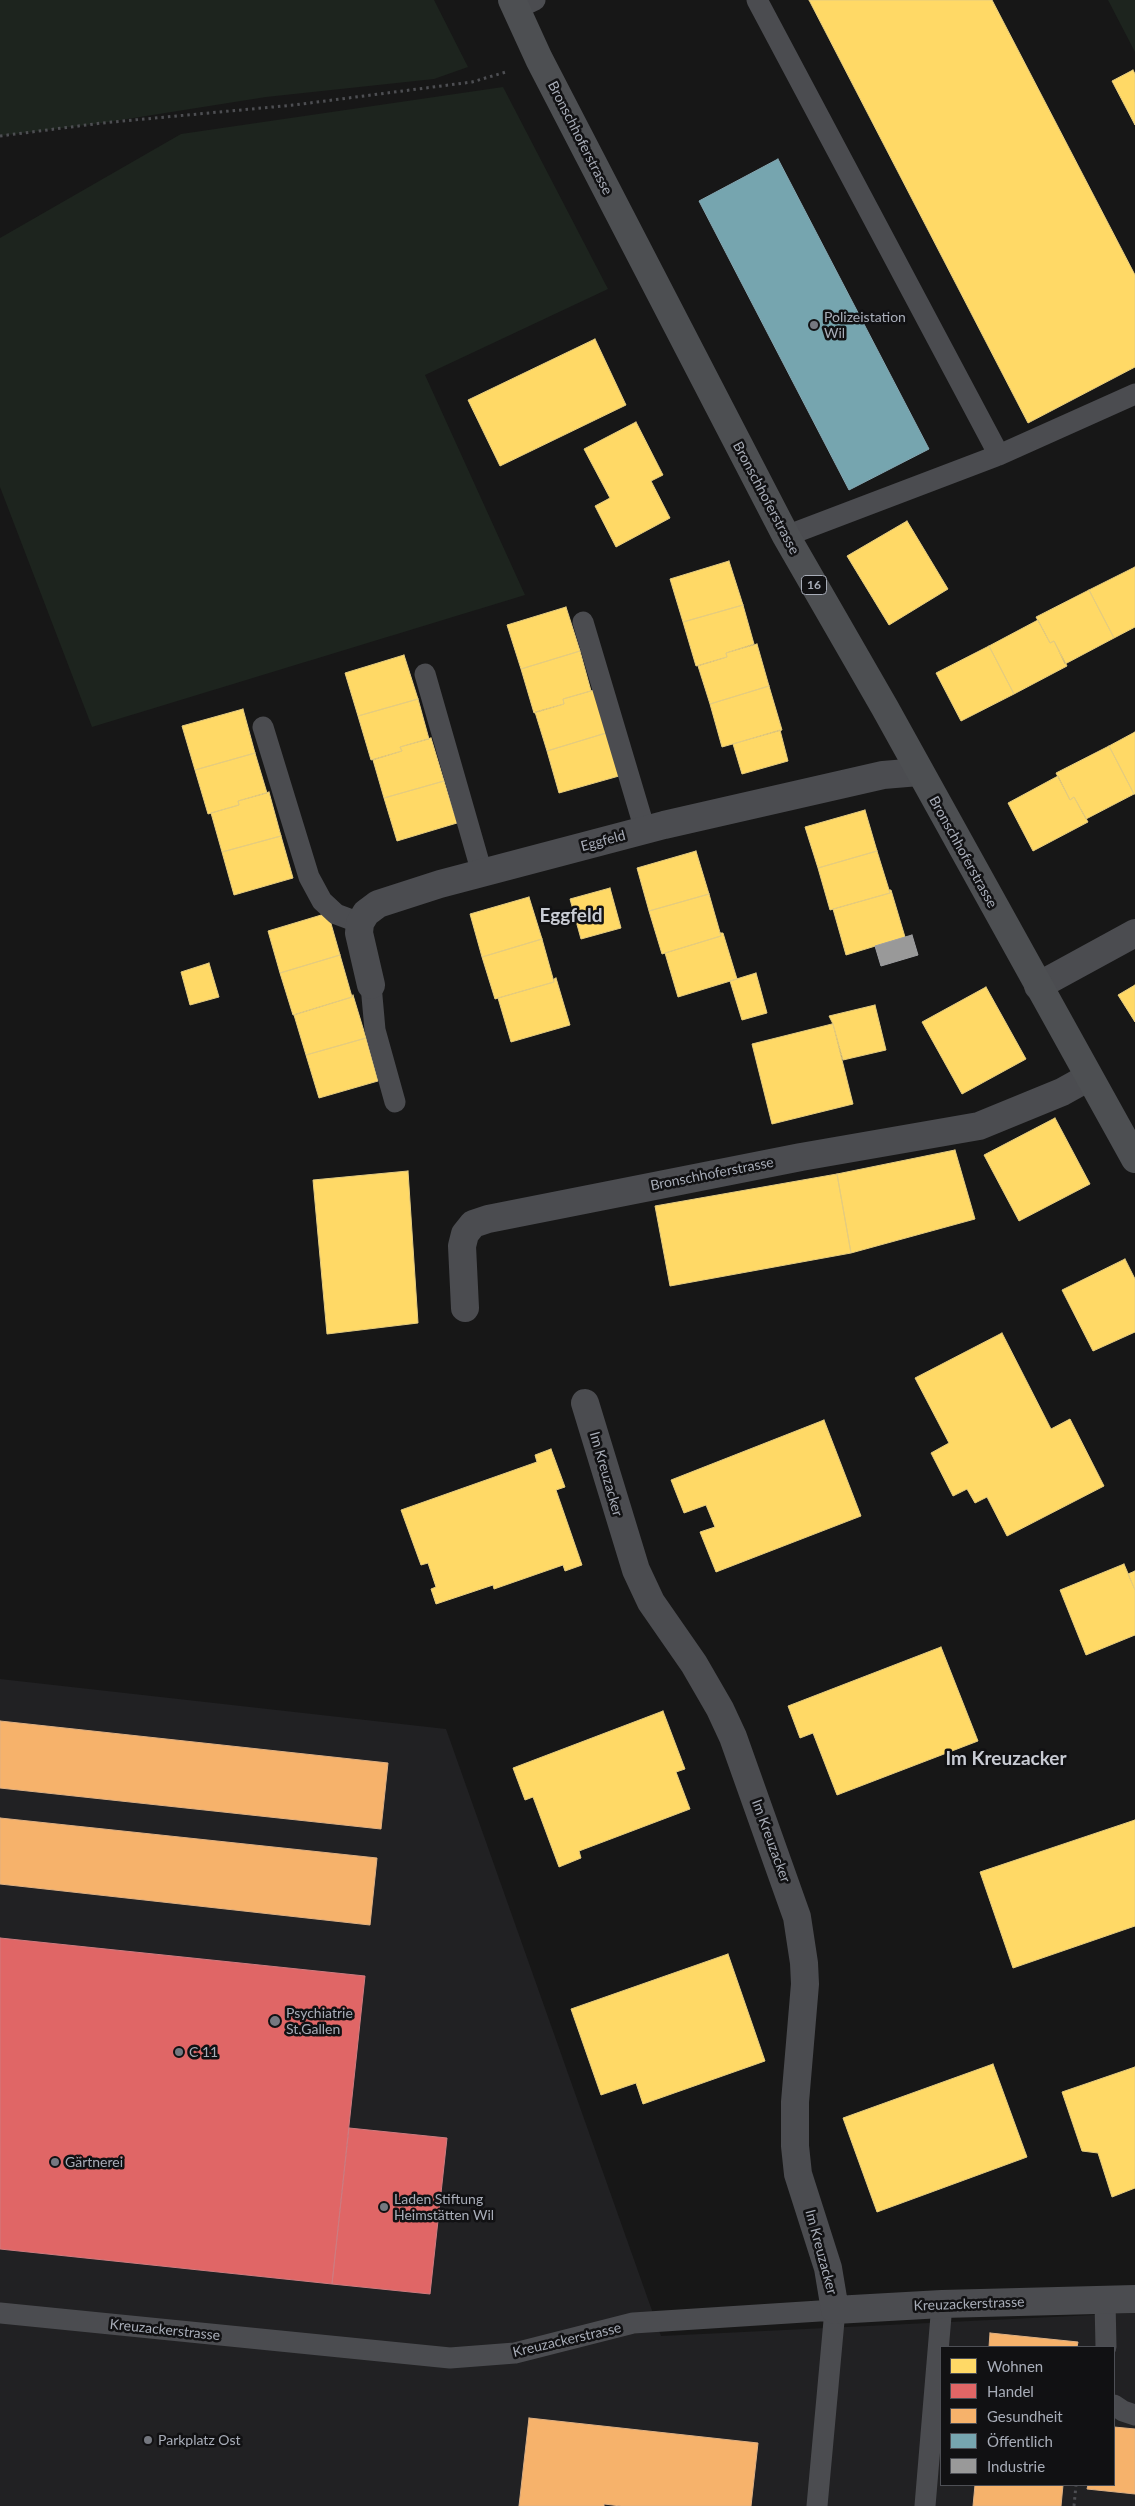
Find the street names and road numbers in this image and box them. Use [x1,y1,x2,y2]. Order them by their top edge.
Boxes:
street label: Bronschhoferstrasse [544,78,616,198]
street label: Bronschhoferstrasse [729,439,803,557]
road number: 16 [802,576,826,594]
street label: Bronschhoferstrasse [925,793,1001,911]
street label: Eggfeld [579,827,627,855]
street label: Bronschhoferstrasse [649,1154,775,1194]
street label: Im Kreuzacker [586,1430,626,1518]
street label: Im Kreuzacker [748,1797,794,1885]
street label: Im Kreuzacker [802,2208,840,2296]
street label: Kreuzackerstrasse [913,2294,1025,2314]
street label: Kreuzackerstrasse [109,2316,221,2344]
street label: Kreuzackerstrasse [511,2319,623,2361]

